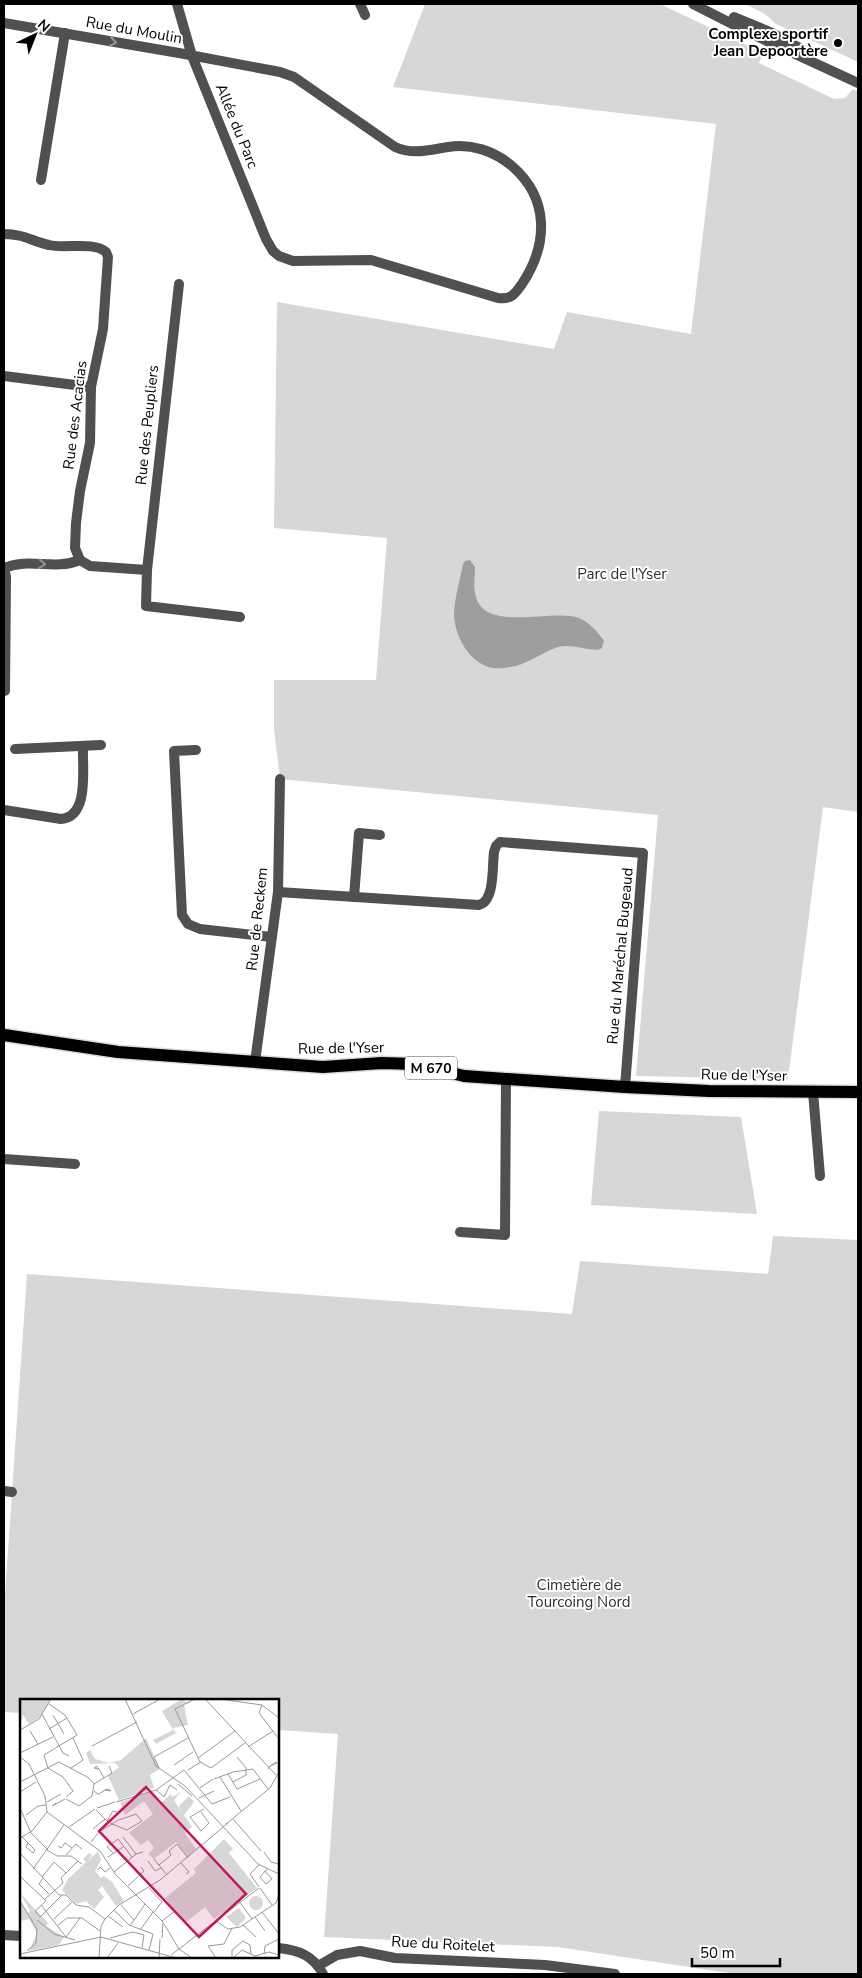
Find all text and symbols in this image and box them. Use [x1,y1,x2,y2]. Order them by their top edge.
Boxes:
north arrow [10,10,60,60]
street label: Rue du Moulin [84,12,184,48]
text: N [33,15,54,36]
place label: Complexe sportif Jean Depoortère [708,24,829,61]
one-way arrow [108,36,117,46]
marker: Complexe sportif Jean Depoortère [832,37,844,49]
street label: Allée du Parc [211,81,263,171]
street label: Rue des Acacias [58,360,92,470]
street label: Rue des Peupliers [131,364,163,486]
one-way arrow [38,558,46,569]
park label: Parc de l'Yser [577,564,667,584]
street label: Rue de Reckem [242,866,272,972]
street label: Rue du Maréchal Bugeaud [602,867,638,1045]
street label: Rue de l'Yser [298,1037,385,1059]
road number: M 670 [405,1056,457,1080]
street label: Rue de l'Yser [701,1064,788,1086]
park label: Cimetière de Tourcoing Nord [527,1575,631,1612]
inset map [20,1699,279,1958]
street label: Rue du Roitelet [391,1931,496,1957]
scale bar [692,1936,780,1968]
text: 50 m [700,1943,735,1963]

